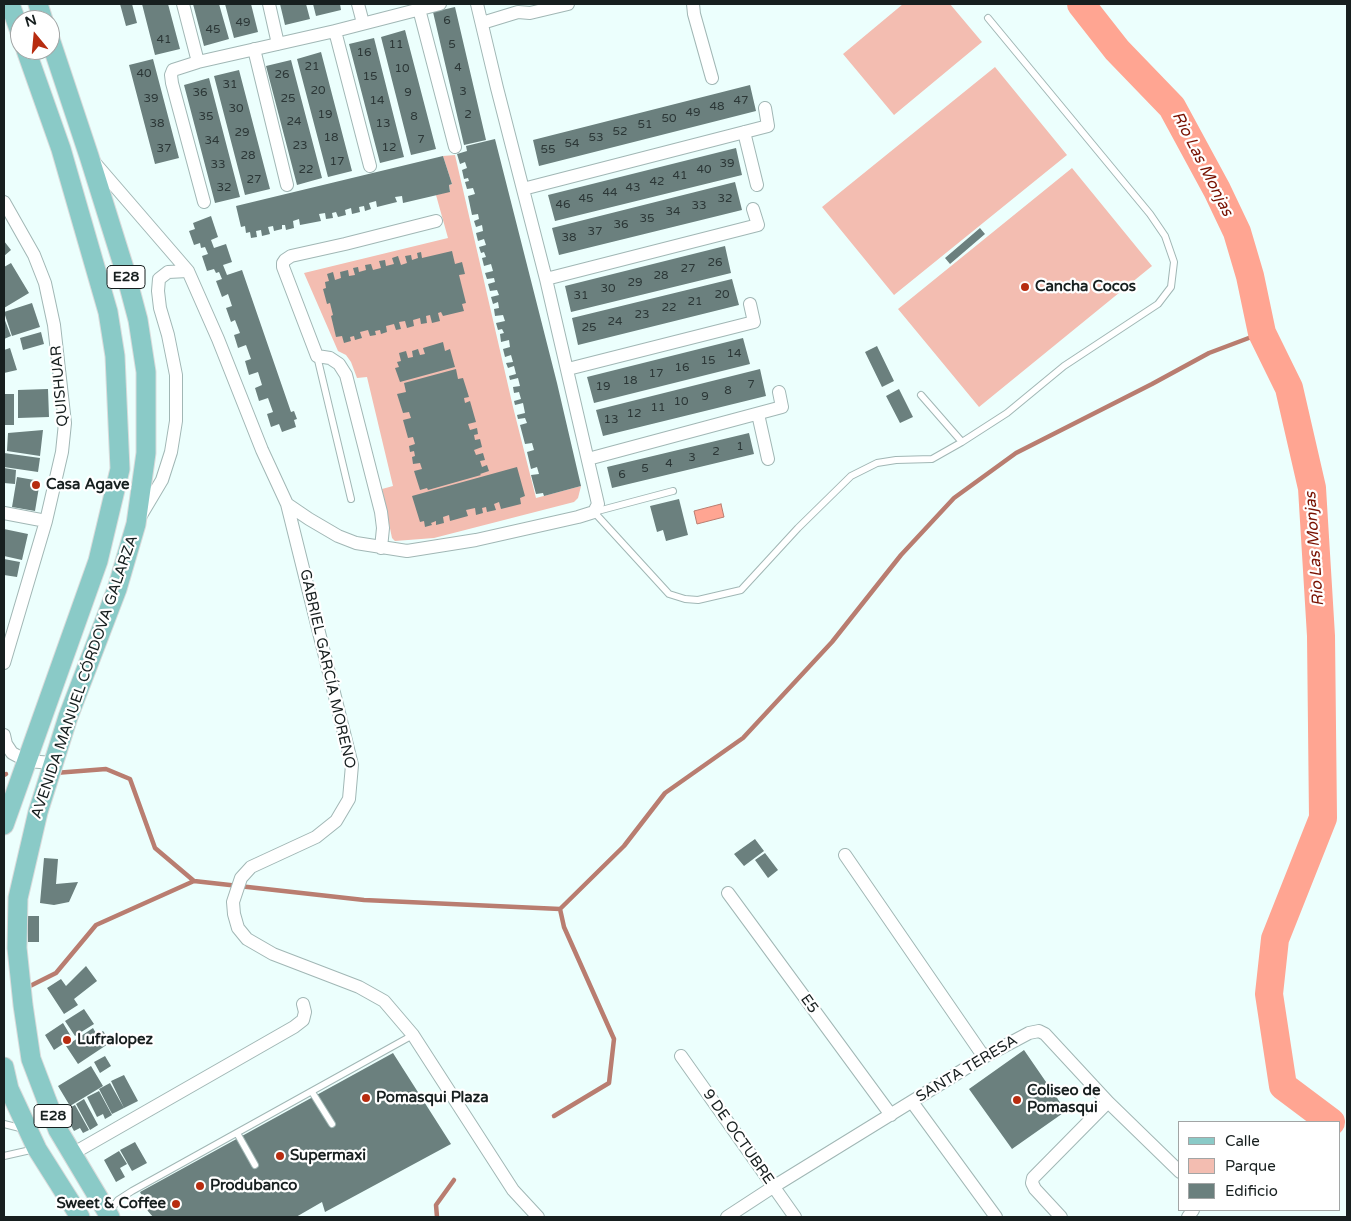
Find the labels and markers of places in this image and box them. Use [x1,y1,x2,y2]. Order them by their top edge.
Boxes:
place label: Cancha Cocos [1035,278,1136,296]
marker: Cancha Cocos [1019,281,1031,293]
place label: Casa Agave [46,476,129,494]
marker: Casa Agave [30,479,42,491]
place label: Lufralopez [77,1031,153,1049]
marker: Lufralopez [61,1034,73,1046]
place label: Coliseo de Pomasqui [1027,1082,1100,1117]
place label: Pomasqui Plaza [376,1089,489,1107]
marker: Pomasqui Plaza [360,1092,372,1104]
marker: Coliseo de Pomasqui [1011,1094,1023,1106]
place label: Supermaxi [290,1147,366,1165]
marker: Supermaxi [274,1150,286,1162]
place label: Produbanco [210,1177,297,1195]
marker: Produbanco [194,1180,206,1192]
place label: Sweet & Coffee [57,1195,166,1213]
marker: Sweet & Coffee [170,1198,182,1210]

